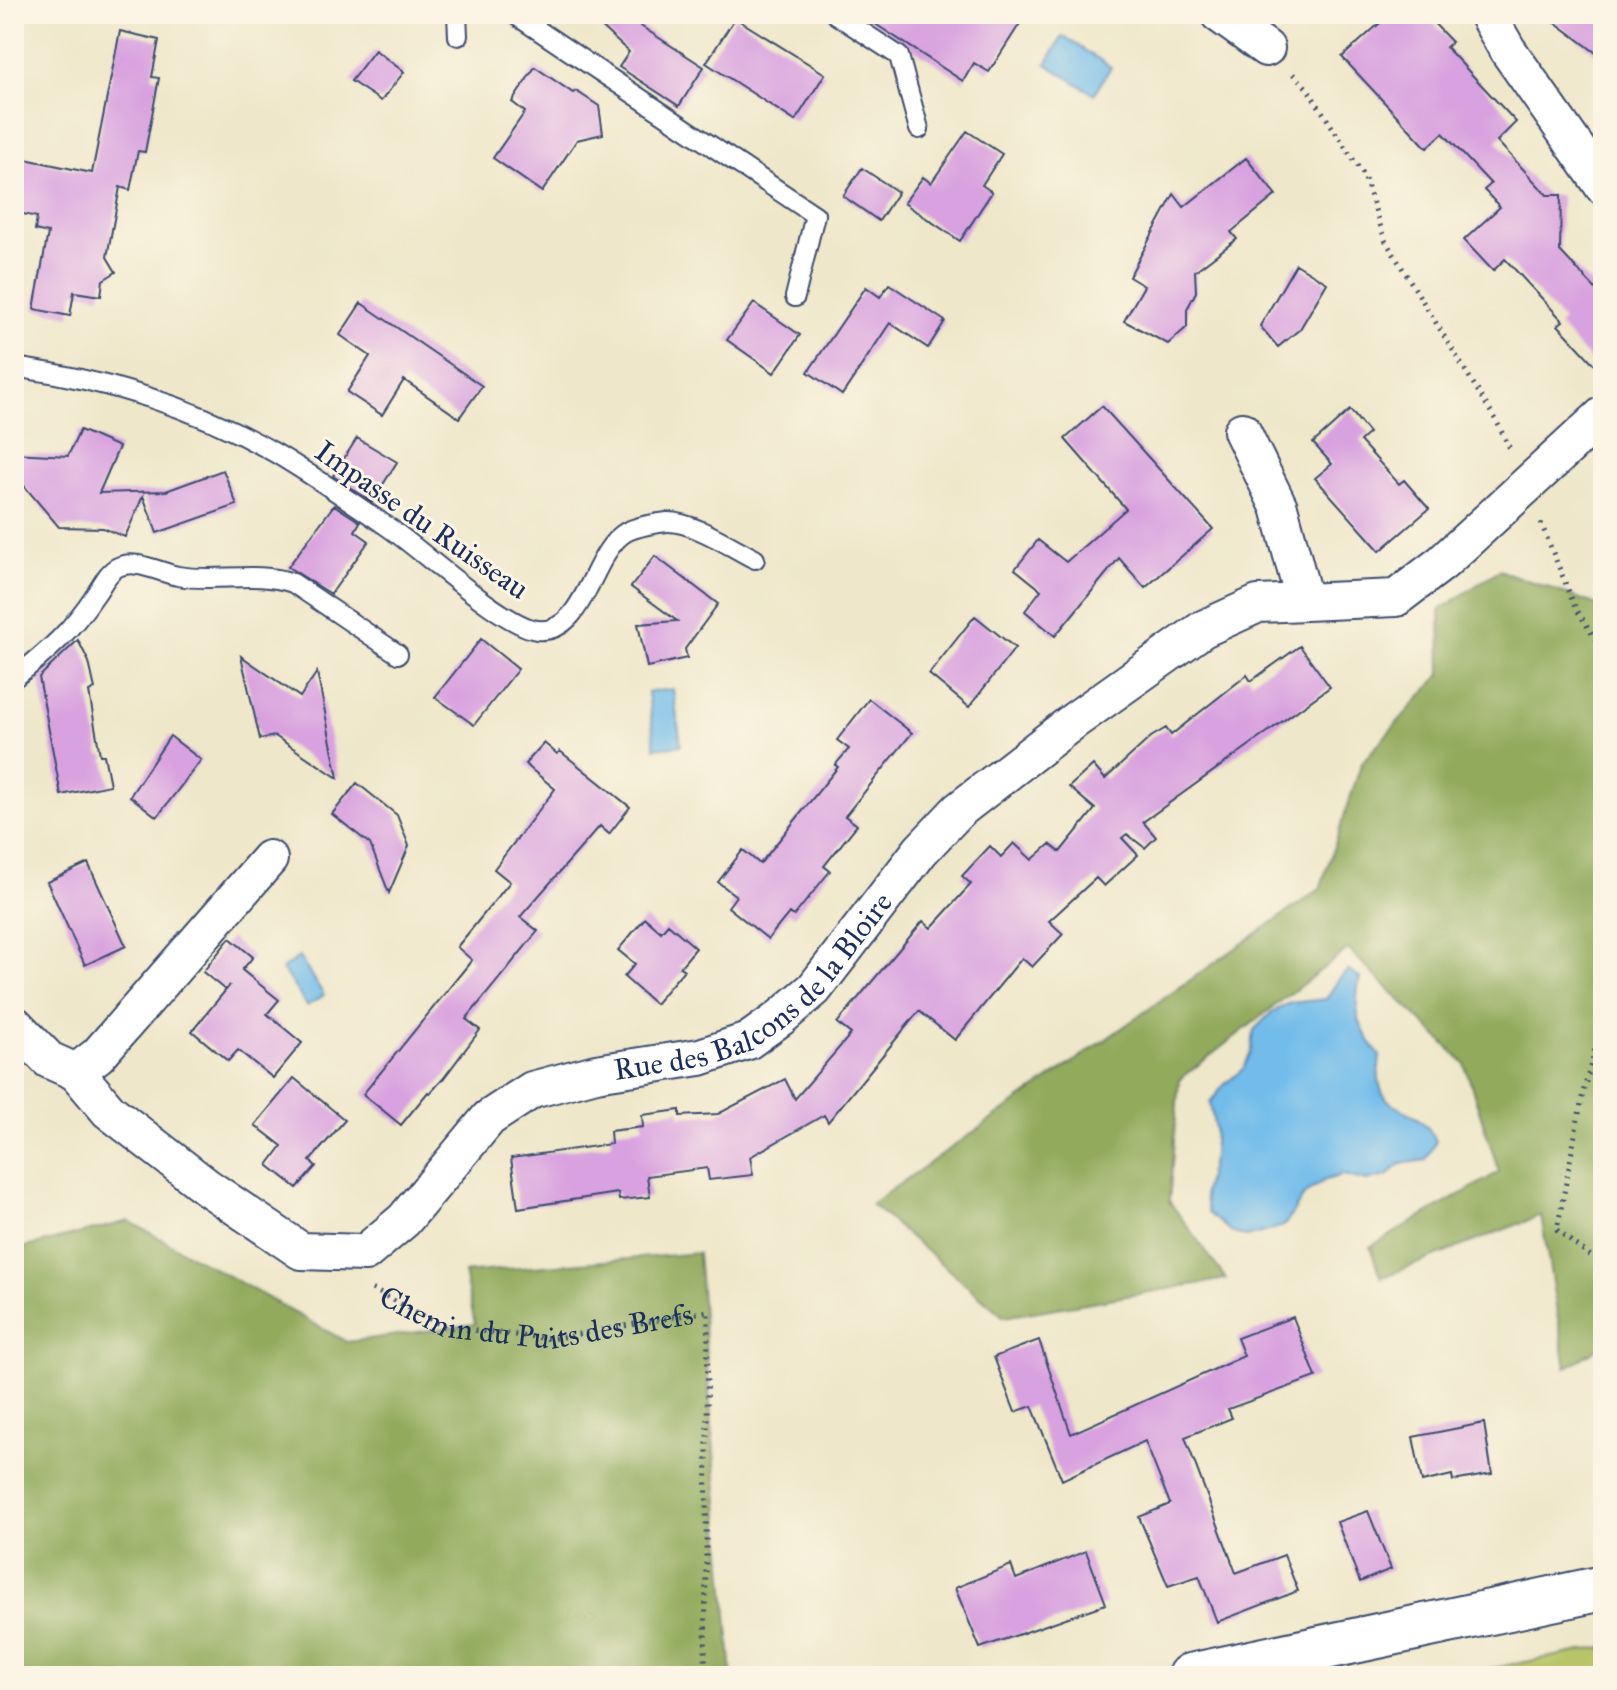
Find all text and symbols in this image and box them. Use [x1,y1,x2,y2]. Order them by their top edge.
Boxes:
street label: Impasse du Ruisseau [308,433,536,607]
street label: Rue des Balcons de la Bloire [611,885,900,1088]
street label: Chemin du Puits des Brefs [373,1278,696,1357]

